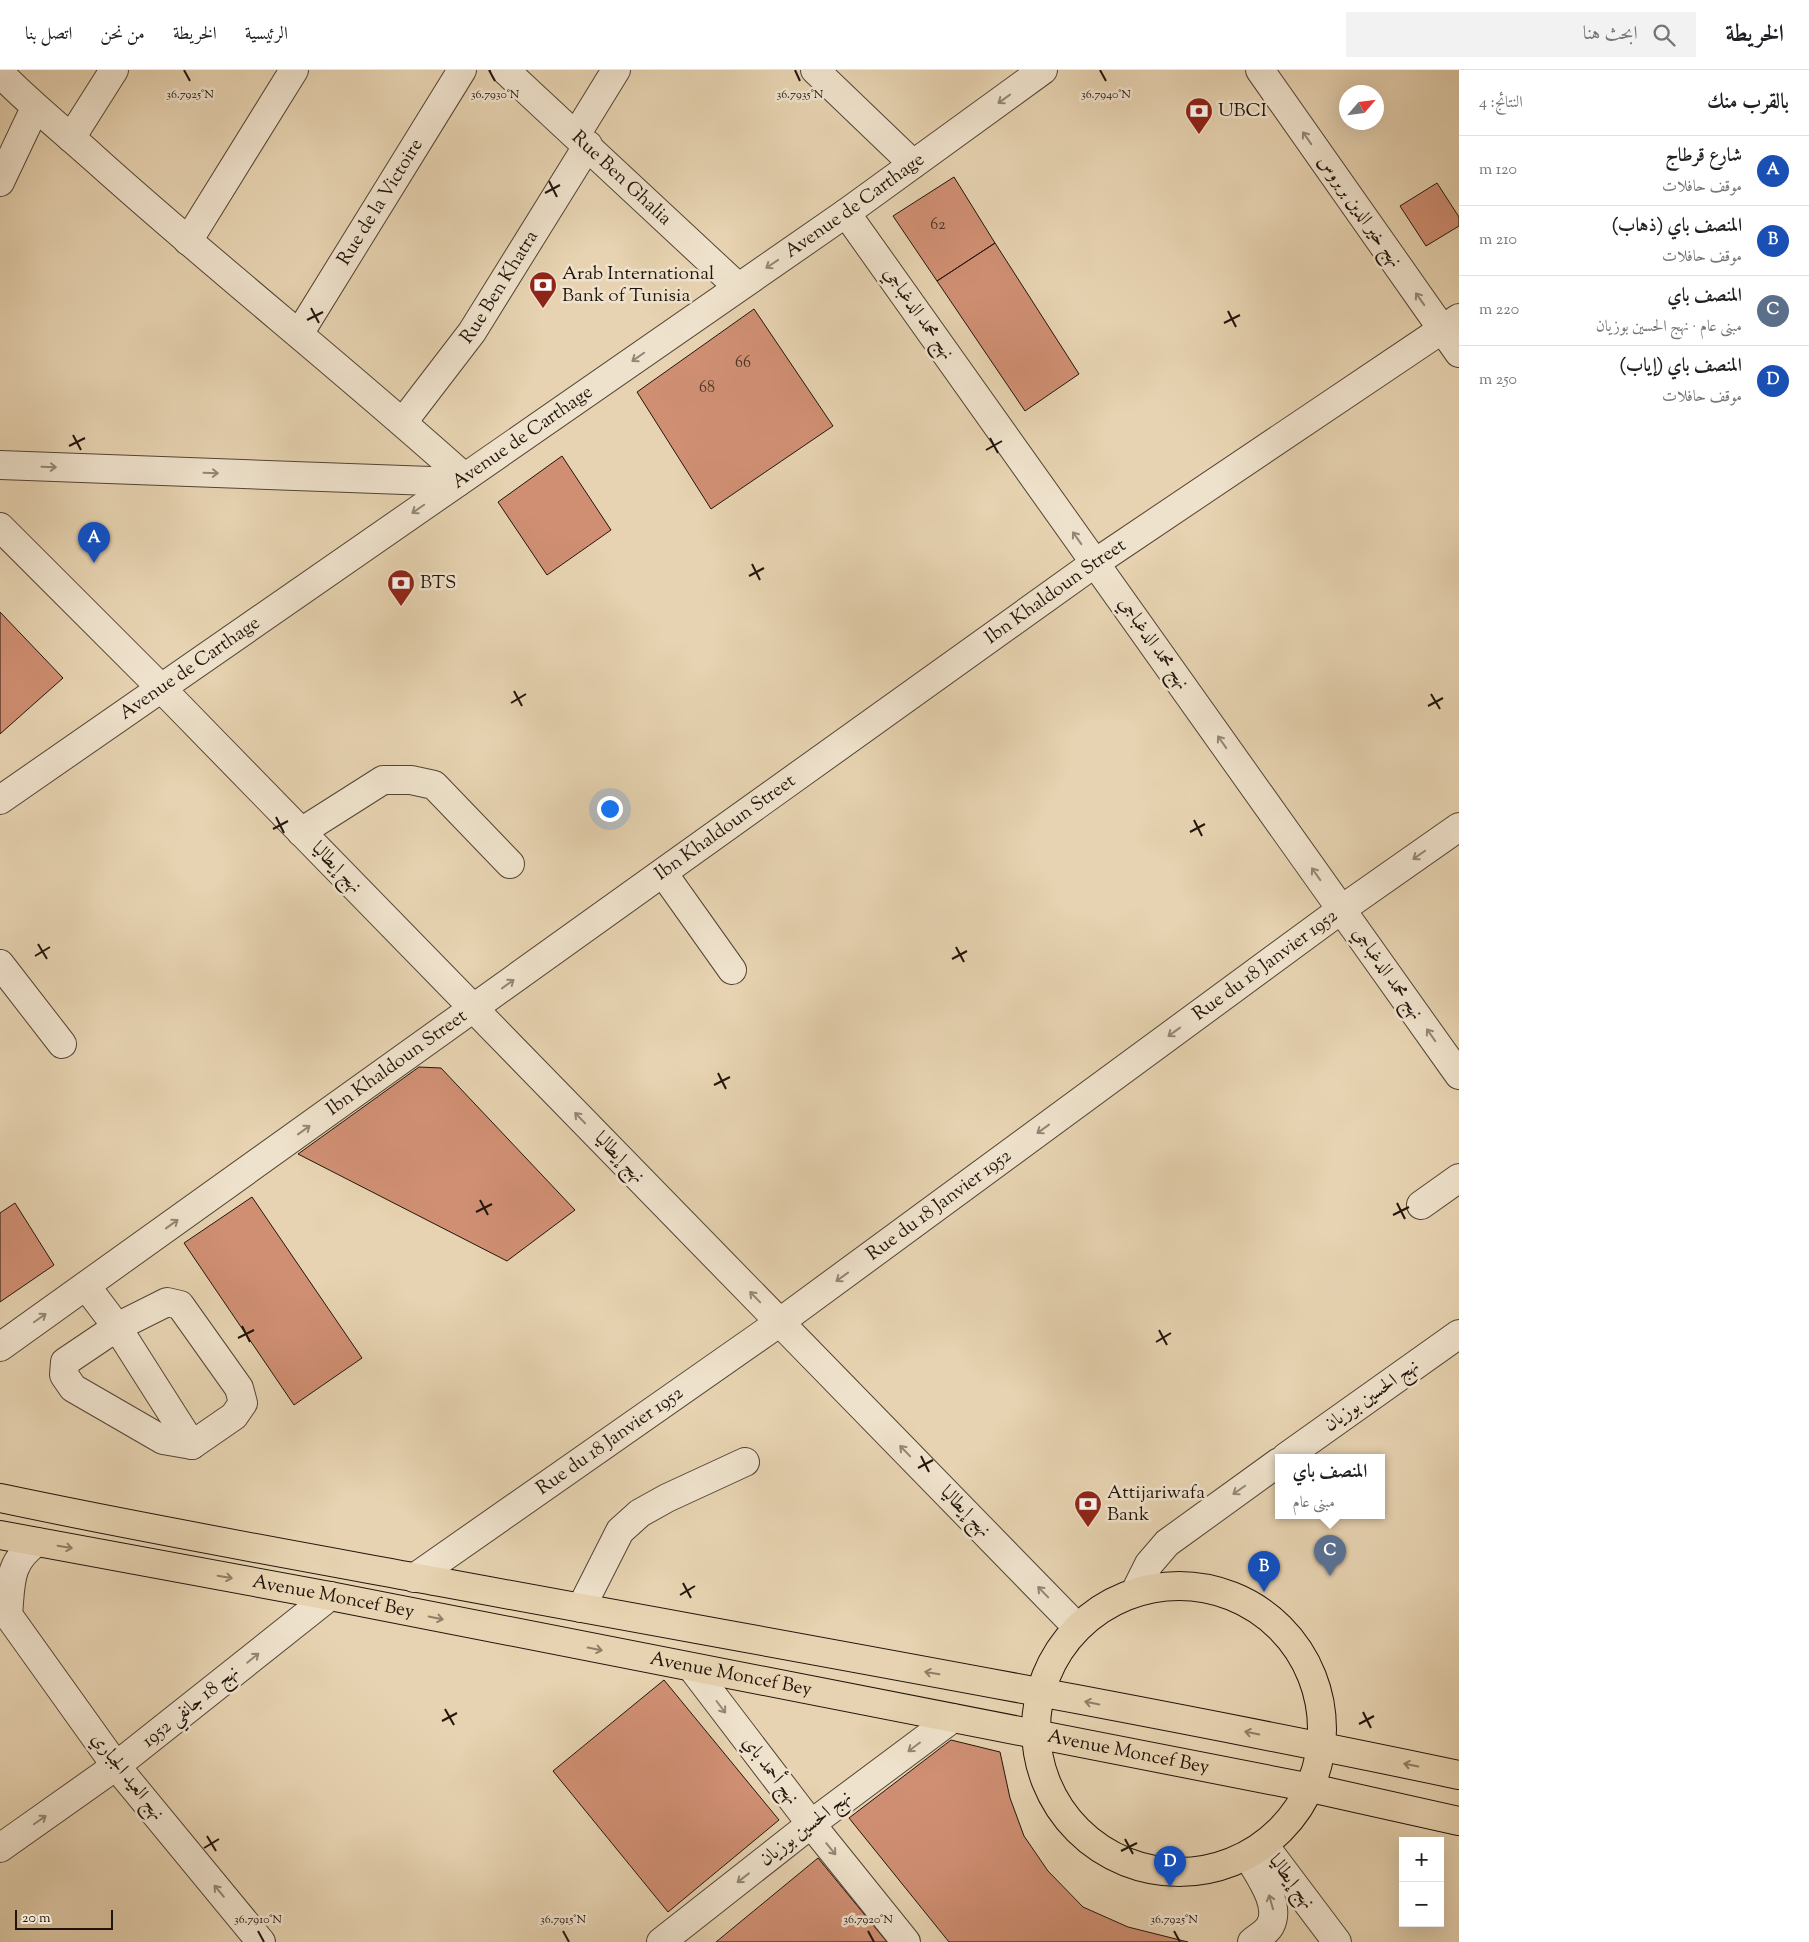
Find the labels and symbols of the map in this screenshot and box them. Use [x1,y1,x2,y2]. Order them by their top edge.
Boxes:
north arrow [1339,85,1384,130]
text: 36.7925°N [166,86,214,104]
text: 36.7930°N [471,86,520,104]
text: 36.7935°N [777,86,824,104]
text: 36.7940°N [1081,86,1131,104]
one-way arrow [998,93,1011,104]
bank icon: UBCI [1184,96,1214,135]
place label: UBCI [1218,98,1267,125]
street label: Rue Ben Ghalia [565,125,678,232]
one-way arrow [1302,131,1312,145]
street label: Rue de la Victoire [331,133,430,271]
street label: Avenue de Carthage [779,147,930,265]
street label: نهج خير الدين بربروس [1308,150,1408,275]
house number: 62 [930,214,946,237]
street label: Rue Ben Khatra [454,225,545,350]
one-way arrow [765,259,779,269]
place label: Arab International Bank of Tunisia [562,261,714,310]
street label: نهج محمد الدغباجي [874,262,960,367]
bank icon: Arab International Bank of Tunisia [528,270,558,309]
one-way arrow [1415,293,1425,307]
one-way arrow [631,352,645,362]
house number: 66 [735,352,751,375]
house number: 68 [699,377,715,400]
street label: Avenue de Carthage [447,379,599,496]
one-way arrow [40,462,56,471]
one-way arrow [203,469,219,478]
one-way arrow [412,504,426,514]
pin: A [78,522,110,563]
one-way arrow [1072,531,1082,545]
street label: Ibn Khaldoun Street [979,532,1132,651]
bank icon: BTS [386,568,416,607]
place label: BTS [420,570,456,597]
street label: نهج محمد الدغباجي [1109,592,1195,697]
street label: Avenue de Carthage [114,610,266,727]
one-way arrow [1217,735,1227,749]
street label: Ibn Khaldoun Street [649,768,802,887]
your location [597,796,623,822]
street label: نهج إيطاليا [303,836,368,901]
one-way arrow [1412,850,1426,860]
one-way arrow [1311,868,1322,881]
street label: Rue du 18 Janvier 1952 [1187,903,1344,1028]
street label: نهج محمد الدغباجي [1343,922,1429,1027]
one-way arrow [501,979,515,989]
street label: Ibn Khaldoun Street [321,1003,473,1123]
one-way arrow [1168,1027,1181,1038]
one-way arrow [1426,1028,1436,1042]
one-way arrow [574,1112,586,1125]
one-way arrow [1036,1124,1050,1134]
one-way arrow [297,1125,311,1135]
street label: نهج إيطاليا [586,1126,651,1191]
street label: Rue du 18 Janvier 1952 [861,1143,1017,1268]
one-way arrow [165,1219,179,1229]
one-way arrow [835,1272,849,1282]
one-way arrow [749,1290,761,1303]
one-way arrow [33,1313,46,1324]
street label: نهج الحسين بوزيان [1319,1353,1426,1440]
street label: Rue du 18 Janvier 1952 [531,1380,689,1502]
one-way arrow [899,1444,911,1457]
street label: نهج إيطاليا [932,1480,997,1545]
place label: Attijariwafa Bank [1107,1480,1205,1529]
one-way arrow [1232,1485,1246,1495]
bank icon: Attijariwafa Bank [1073,1489,1103,1528]
pin: C [1314,1535,1346,1576]
one-way arrow [57,1543,73,1553]
pin: B [1248,1551,1280,1592]
street label: Avenue Moncef Bey [250,1568,417,1626]
one-way arrow [216,1573,232,1582]
one-way arrow [1037,1586,1049,1599]
one-way arrow [428,1613,444,1623]
one-way arrow [587,1645,603,1654]
street label: Avenue Moncef Bey [648,1645,815,1704]
one-way arrow [246,1652,259,1663]
street label: نهج 18 جانفي 1952 [137,1659,247,1757]
one-way arrow [925,1668,941,1678]
one-way arrow [1085,1698,1101,1707]
one-way arrow [716,1700,726,1714]
street label: Avenue Moncef Bey [1045,1723,1212,1781]
street label: نهج العيد الجباري [82,1727,170,1828]
one-way arrow [1244,1727,1260,1737]
street label: نهج أحمد باي [734,1730,806,1812]
one-way arrow [907,1742,921,1752]
one-way arrow [1404,1759,1420,1769]
street label: نهج الحسين بوزيان [754,1784,859,1875]
one-way arrow [33,1815,47,1825]
one-way arrow [826,1842,837,1855]
pin: D [1154,1846,1186,1887]
street label: نهج إيطاليا [1260,1849,1321,1916]
one-way arrow [737,1872,750,1883]
one-way arrow [214,1885,225,1898]
one-way arrow [1265,1895,1275,1911]
scale bar [15,1907,112,1930]
text: 36.7910°N [234,1911,282,1929]
text: 36.7915°N [540,1911,586,1929]
text: 36.7920°N [843,1911,893,1929]
text: 36.7925°N [1150,1911,1198,1929]

